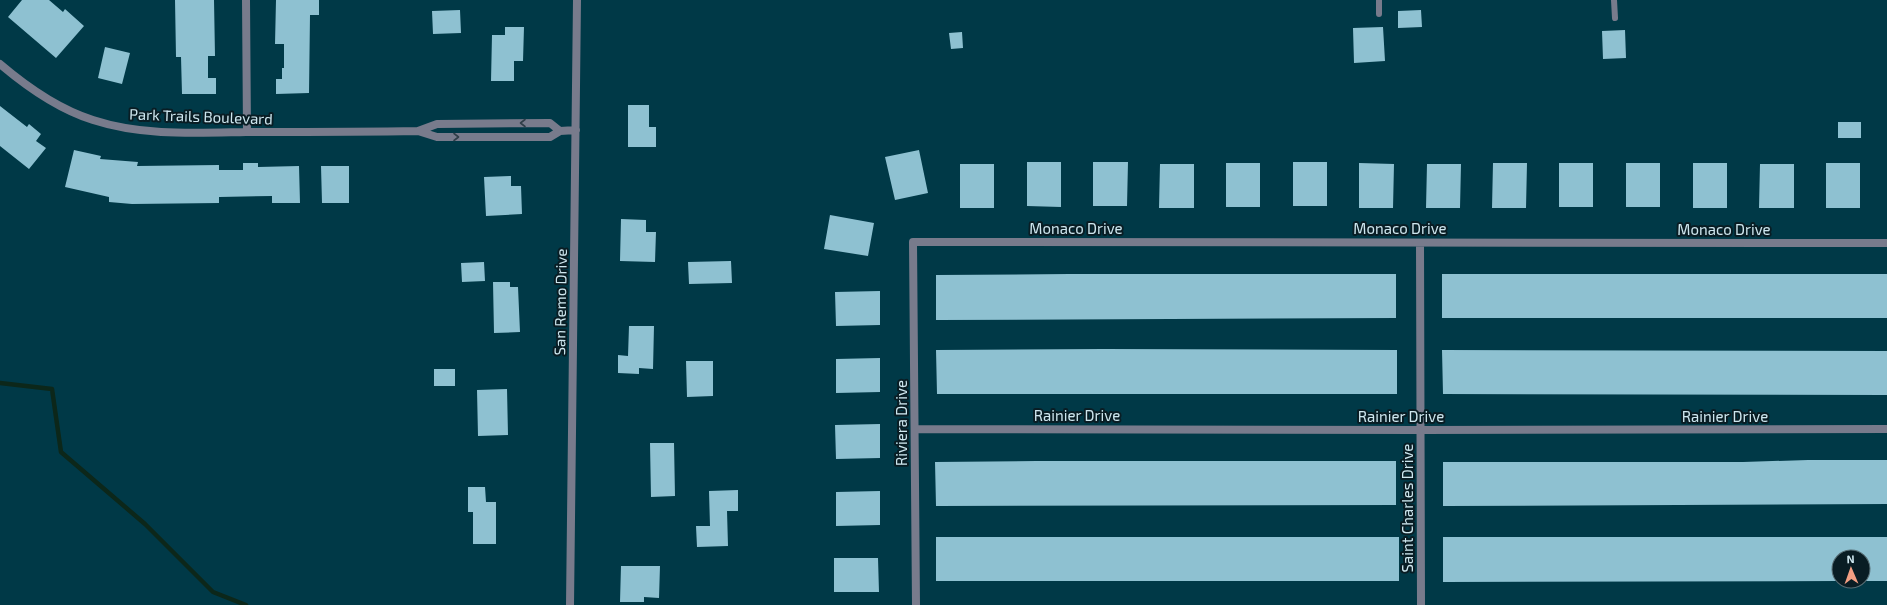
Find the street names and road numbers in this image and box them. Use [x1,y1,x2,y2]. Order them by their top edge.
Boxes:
street label: Park Trails Boulevard [129,104,273,128]
street label: Monaco Drive [1029,219,1123,237]
street label: Monaco Drive [1353,219,1447,237]
street label: Monaco Drive [1677,220,1771,238]
street label: San Remo Drive [550,249,570,355]
street label: Riviera Drive [892,380,910,466]
street label: Rainier Drive [1034,406,1120,424]
street label: Rainier Drive [1358,407,1444,425]
street label: Rainier Drive [1682,407,1768,425]
street label: Saint Charles Drive [1398,444,1416,572]

